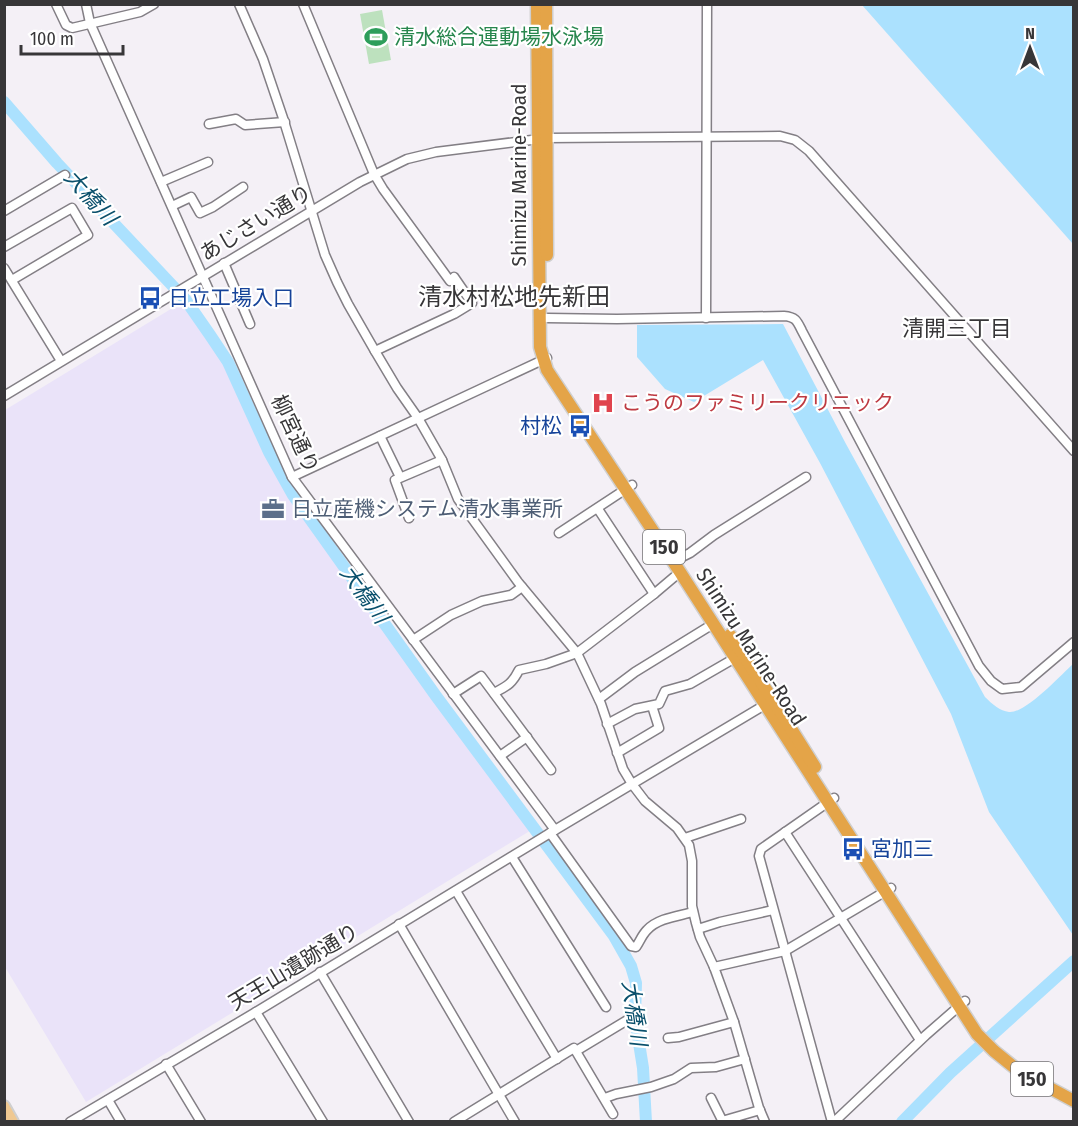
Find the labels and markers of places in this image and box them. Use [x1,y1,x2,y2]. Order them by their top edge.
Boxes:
sports icon: 清水総合運動場水泳場 [363,24,389,50]
place label: 清水総合運動場水泳場 [394,24,604,50]
bus stop icon: 日立工場入口 [137,285,163,311]
place label: 日立工場入口 [168,285,294,311]
hospital icon: こうのファミリークリニック [590,390,616,416]
place label: こうのファミリークリニック [621,390,894,416]
place label: 村松 [520,413,562,439]
bus stop icon: 村松 [567,413,593,439]
office icon: 日立産機システム清水事業所 [260,496,286,522]
place label: 日立産機システム清水事業所 [291,496,563,522]
bus stop icon: 宮加三 [840,836,866,862]
place label: 宮加三 [871,836,934,862]

